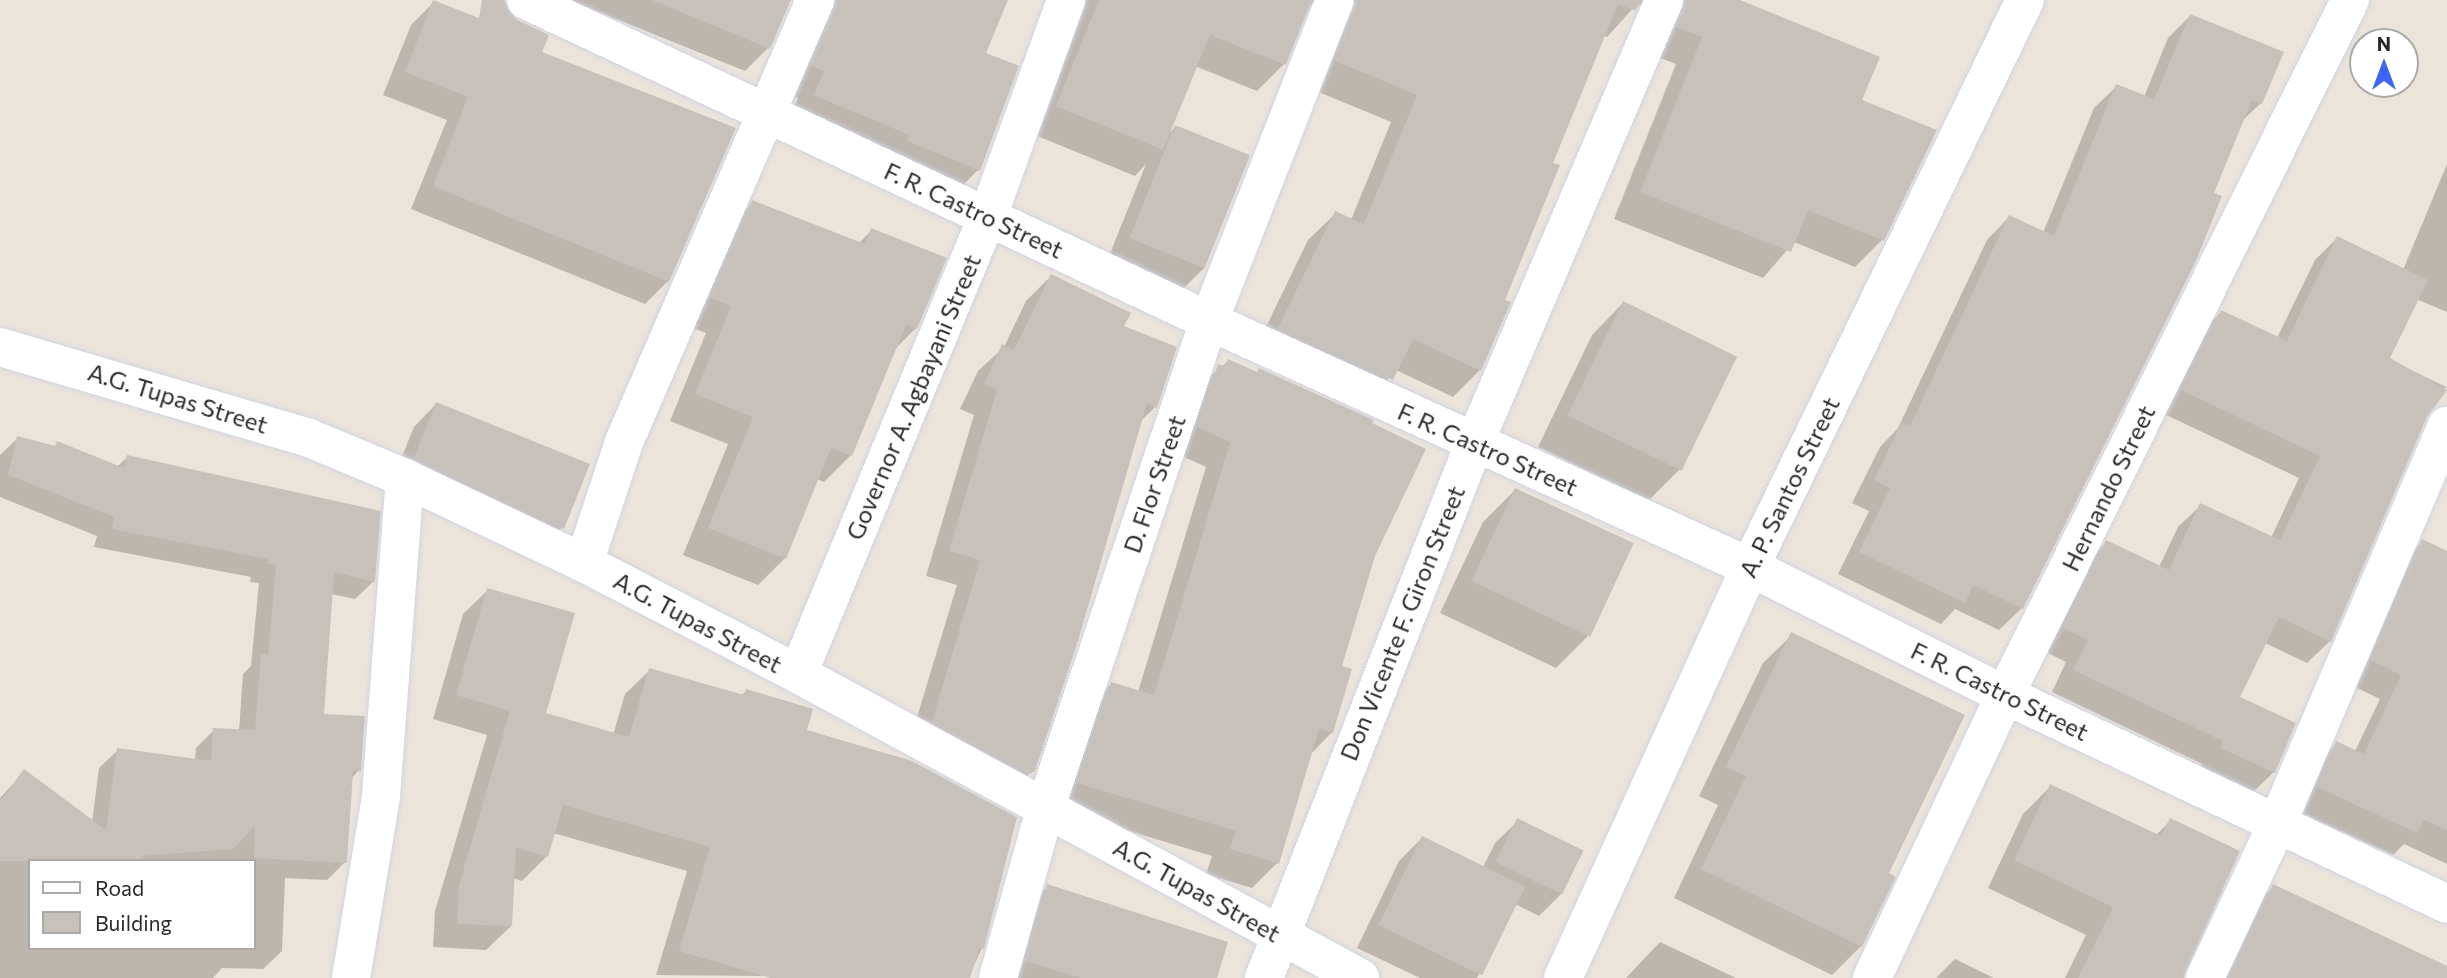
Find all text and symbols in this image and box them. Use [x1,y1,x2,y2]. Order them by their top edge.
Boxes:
north arrow [2349,28,2419,98]
text: N [2377,32,2391,55]
street label: F. R. Castro Street [880,156,1068,264]
street label: Governor A. Agbayani Street [840,250,986,544]
street label: A.G. Tupas Street [85,357,271,439]
street label: A. P. Santos Street [1733,392,1845,582]
street label: F. R. Castro Street [1394,396,1582,502]
street label: Hernando Street [2055,400,2161,576]
street label: D. Flor Street [1117,411,1191,557]
street label: Don Vicente F. Giron Street [1334,481,1470,765]
street label: A.G. Tupas Street [609,566,787,678]
street label: F. R. Castro Street [1907,636,2093,746]
street label: A.G. Tupas Street [1109,832,1285,948]
legend [28,859,256,950]
text: Road [95,875,144,900]
text: Building [95,910,172,935]

